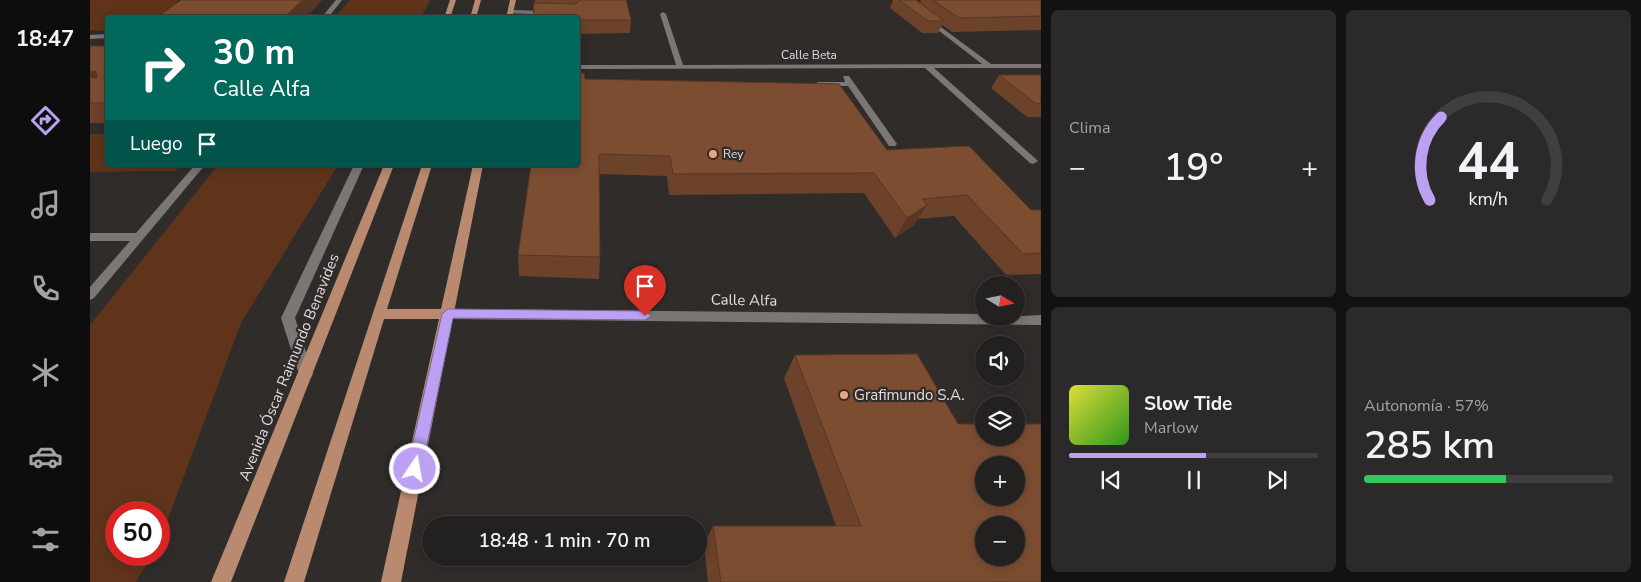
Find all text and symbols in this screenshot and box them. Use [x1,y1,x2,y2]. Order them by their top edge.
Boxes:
text: 18:47 [16,24,74,54]
text: 30 m [213,29,295,76]
icon: right [130,35,195,100]
street label: Calle Beta [781,47,837,63]
text: Calle Alfa [213,74,311,104]
icon: directions [28,103,63,138]
text: Clima [1069,117,1110,139]
text: 44 [1457,126,1520,197]
icon: arrive [193,130,221,158]
text: Luego [130,131,183,157]
text: 19° [1164,142,1223,193]
place label: Rey [723,146,744,162]
marker: Rey [707,148,719,160]
text: − [1069,149,1086,187]
text: + [1301,149,1318,187]
icon: music [28,187,63,222]
text: km/h [1469,187,1508,211]
street label: Avenida Óscar Raimundo Benavides [233,250,344,484]
pin [624,265,666,316]
icon: phone [28,271,63,306]
icon: arrive [631,272,659,300]
north arrow [975,276,1025,326]
map controls [975,276,1025,566]
street label: Calle Alfa [711,289,777,311]
button: sound [975,336,1025,386]
icon: climate [28,355,63,390]
place label: Grafimundo S.A. [854,385,965,405]
marker: Grafimundo S.A. [838,389,850,401]
text: Slow Tide [1144,391,1232,417]
text: Autonomía · 57% [1364,395,1489,417]
button: layers [975,396,1025,446]
text: Marlow [1144,417,1199,439]
text: 285 km [1364,420,1495,471]
icon: car [28,439,63,474]
position arrow [388,442,440,494]
button: + [975,456,1025,506]
icon: previous [1097,466,1125,494]
icon: pause [1180,466,1208,494]
icon: next [1263,466,1291,494]
speed limit sign: 50 [105,501,170,566]
button: − [975,516,1025,566]
icon: filters [28,522,63,557]
text: 18:48 · 1 min · 70 m [479,528,650,554]

